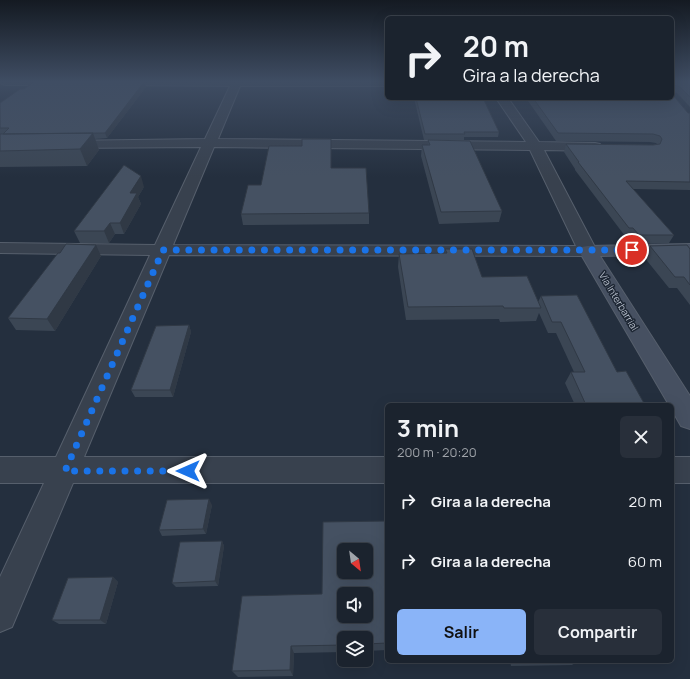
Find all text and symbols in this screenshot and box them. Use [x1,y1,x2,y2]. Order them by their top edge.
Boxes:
text: 20 m [463,27,529,65]
icon: right [397,32,449,84]
text: Gira a la derecha [463,63,600,87]
pin [615,233,649,267]
icon: arrive [621,239,643,261]
street label: Vía Interbarrial [596,269,642,333]
text: 3 min [397,411,459,444]
button: close [620,416,662,458]
text: 200 m · 20:20 [397,443,477,461]
position arrow [167,450,209,492]
icon: right [397,490,419,512]
text: Gira a la derecha [431,491,551,512]
text: 20 m [629,491,662,512]
north arrow [337,543,373,579]
map controls [337,543,373,667]
icon: right [397,550,419,572]
text: Gira a la derecha [431,551,551,572]
text: 60 m [628,551,662,572]
button: sound [337,587,373,623]
button: Salir [397,609,526,655]
button: Compartir [534,609,662,655]
button: layers [337,631,373,667]

